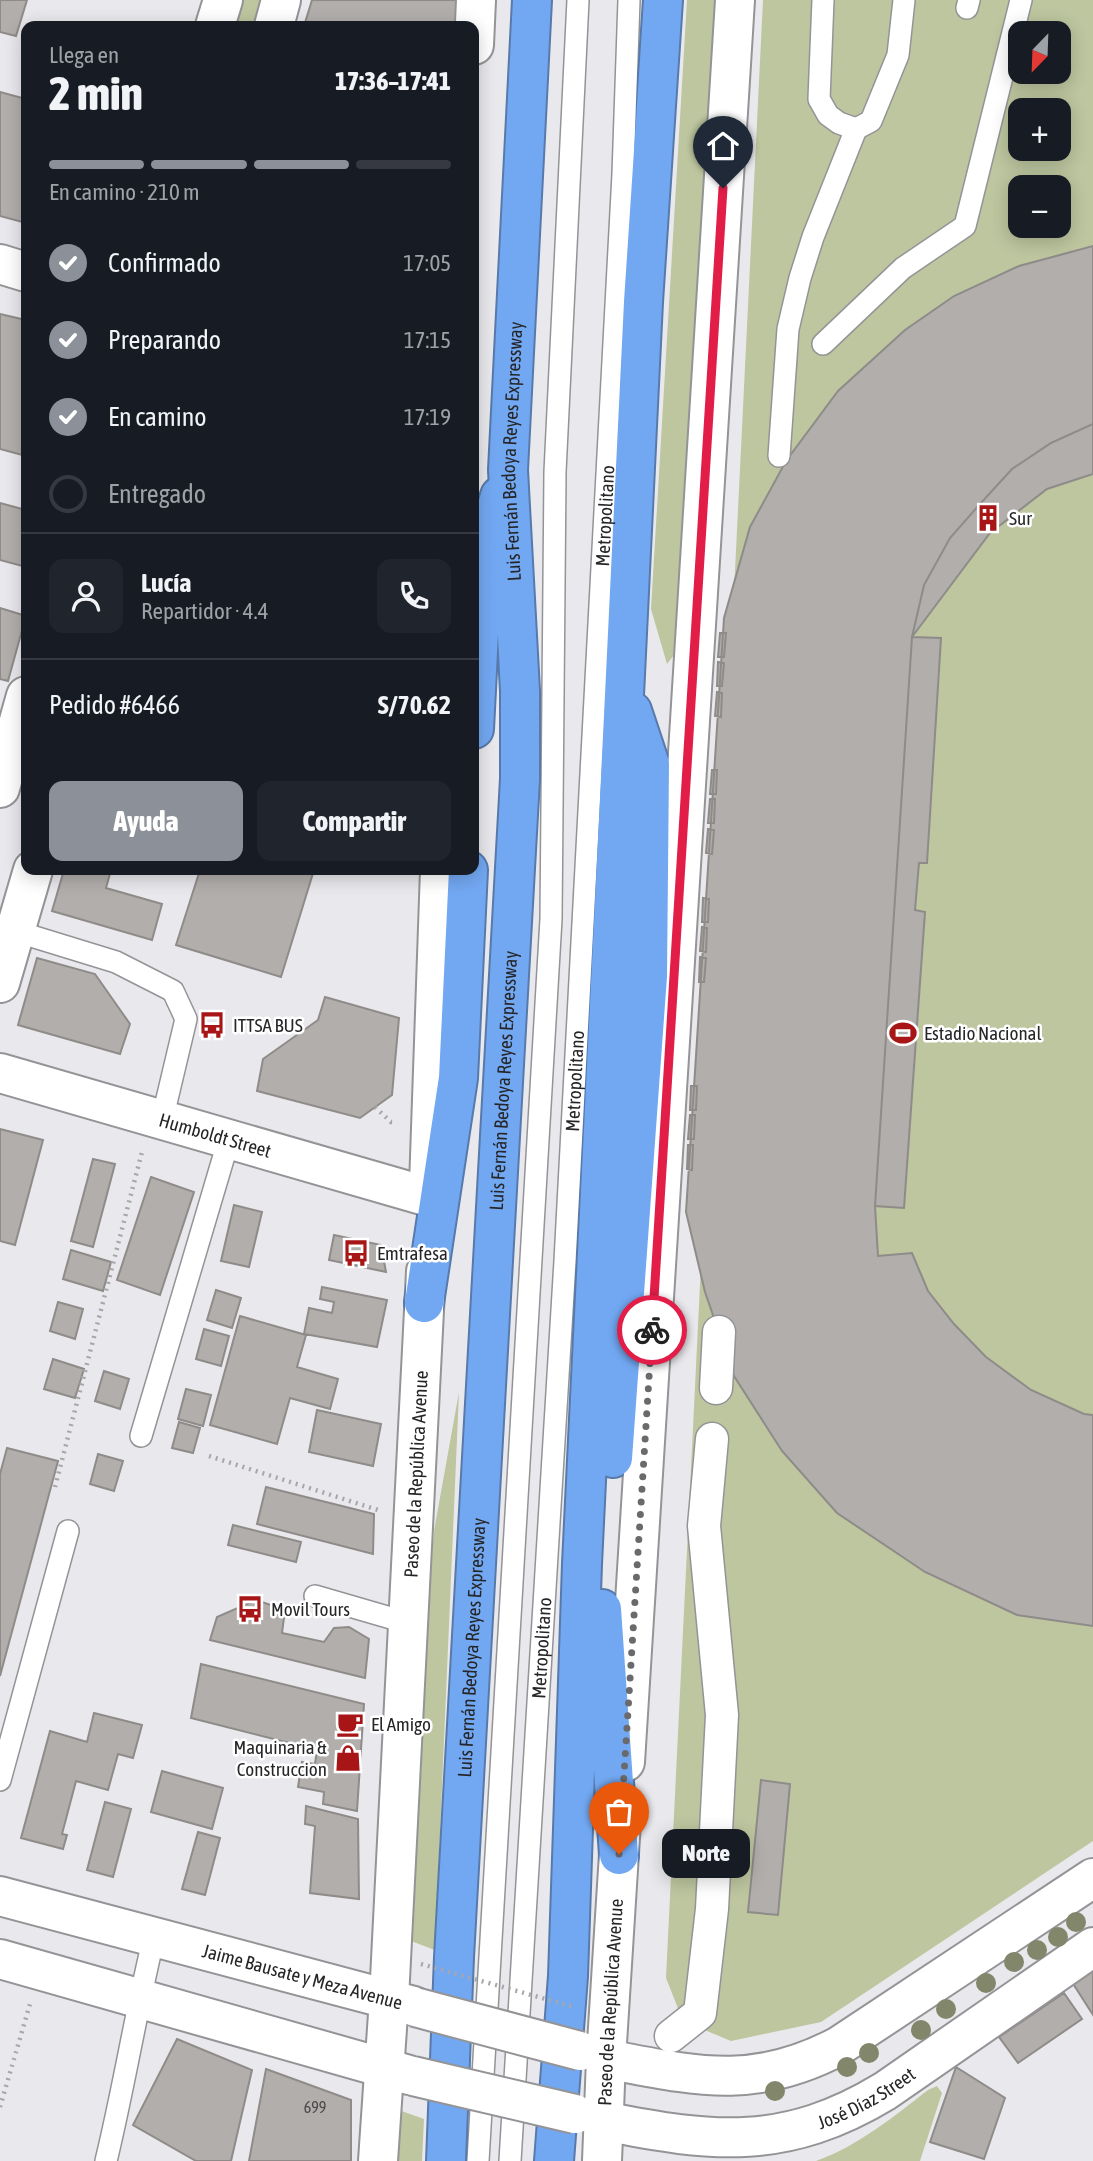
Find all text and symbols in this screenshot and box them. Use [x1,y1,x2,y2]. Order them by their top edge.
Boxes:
north arrow [1008,21,1071,84]
map controls [1008,21,1071,238]
text: Llega en [49,42,119,68]
text: 17:36–17:41 [335,66,451,96]
text: 2 min [49,67,143,120]
button: + [1008,98,1071,161]
pin [693,116,753,188]
icon: home [704,127,742,165]
button: − [1008,175,1071,238]
text: En camino · 210 m [49,179,200,205]
icon: check [49,244,87,282]
text: Confirmado [108,248,221,278]
text: 17:05 [403,250,451,276]
icon: check [49,321,87,359]
street label: Luis Fernán Bedoya Reyes Expressway [497,321,527,582]
text: Preparando [108,325,221,355]
text: 17:15 [404,327,451,353]
icon: check [49,398,87,436]
text: En camino [108,402,207,432]
text: 17:19 [404,404,451,430]
street label: Metropolitano [591,465,618,567]
text: Entregado [108,479,206,509]
building icon: Sur [973,503,1003,533]
place label: Sur [1009,507,1032,529]
button: person [49,559,123,633]
button: phone [377,559,451,633]
text: Lucía [141,568,191,598]
text: Repartidor · 4.4 [141,598,268,624]
text: Pedido #6466 [49,690,180,720]
text: S/70.62 [378,690,451,720]
button: Ayuda [49,781,243,861]
button: Compartir [257,781,451,861]
street label: Luis Fernán Bedoya Reyes Expressway [485,950,521,1211]
bus stop icon: ITTSA BUS [197,1010,227,1040]
place label: ITTSA BUS [233,1014,303,1036]
sports icon: Estadio Nacional [888,1018,918,1048]
place label: Estadio Nacional [924,1022,1041,1044]
street label: Metropolitano [561,1030,588,1132]
street label: Humboldt Street [157,1109,274,1162]
bus stop icon: Emtrafesa [341,1238,371,1268]
place label: Emtrafesa [377,1242,448,1264]
courier [617,1295,687,1365]
icon: bike [633,1311,671,1349]
street label: Paseo de la República Avenue [399,1370,432,1578]
street label: Luis Fernán Bedoya Reyes Expressway [453,1517,490,1778]
bus stop icon: Movil Tours [235,1594,265,1624]
street label: Metropolitano [527,1597,555,1699]
place label: Movil Tours [271,1598,350,1620]
cafe icon: El Amigo [335,1709,365,1739]
place label: El Amigo [371,1713,431,1735]
place label: Maquinaria & Construccion [234,1736,327,1780]
shop icon: Maquinaria & Construccion [333,1743,363,1773]
pin [589,1782,649,1854]
icon: bag [600,1793,638,1831]
callout: Norte [661,1829,748,1878]
text: Norte [682,1840,730,1866]
street label: Paseo de la República Avenue [593,1898,627,2106]
street label: Jaime Bausate y Meza Avenue [200,1939,405,2013]
street label: José Díaz Street [814,2063,919,2133]
house number: 699 [304,2098,326,2116]

